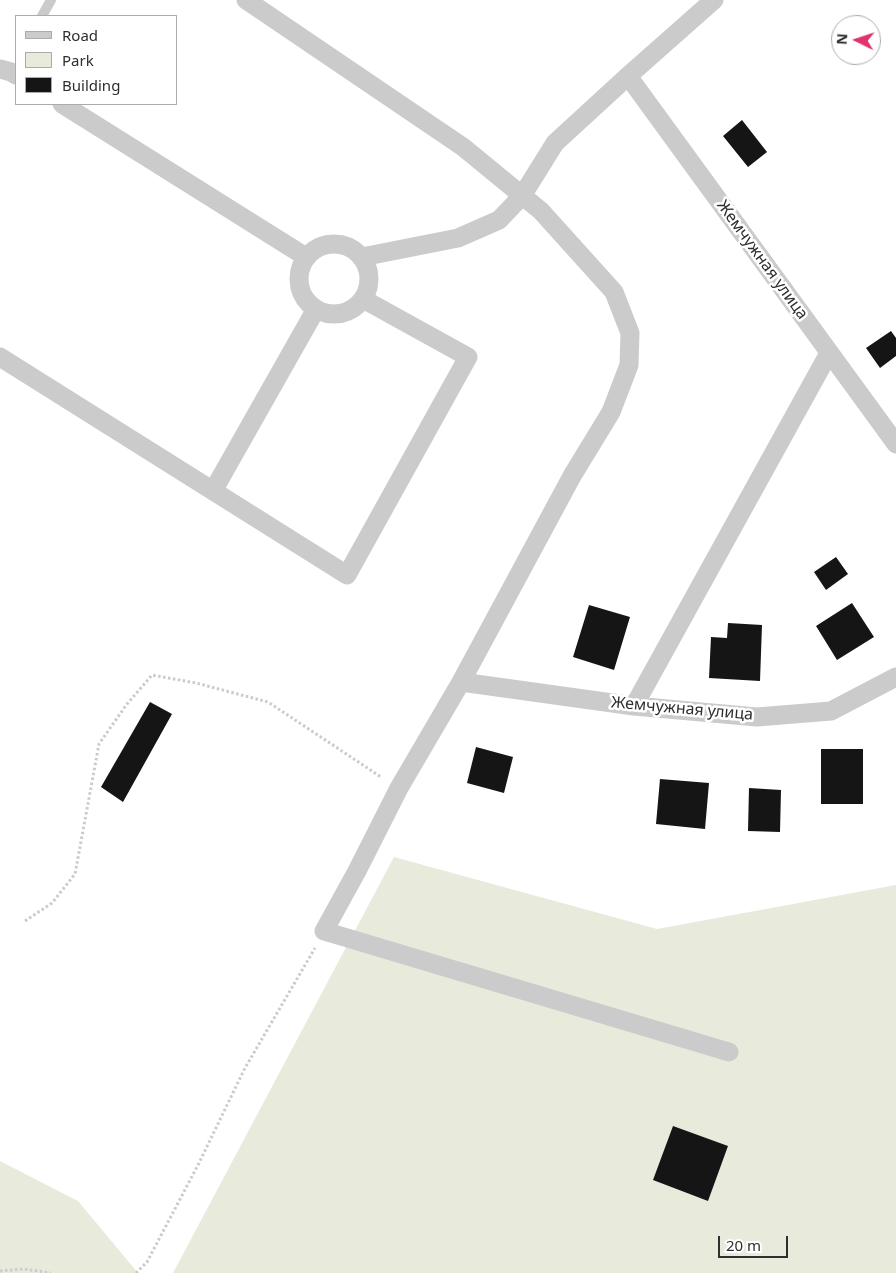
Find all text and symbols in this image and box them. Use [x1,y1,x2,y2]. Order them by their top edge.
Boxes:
legend [15,15,178,105]
north arrow [831,15,881,65]
text: Road [62,25,98,45]
text: N [832,33,851,45]
text: Park [62,50,94,70]
text: Building [62,75,120,95]
street label: Жемчужная улица [712,197,812,323]
street label: Жемчужная улица [610,693,754,725]
scale bar [721,1226,791,1258]
text: 20 m [726,1235,761,1255]

